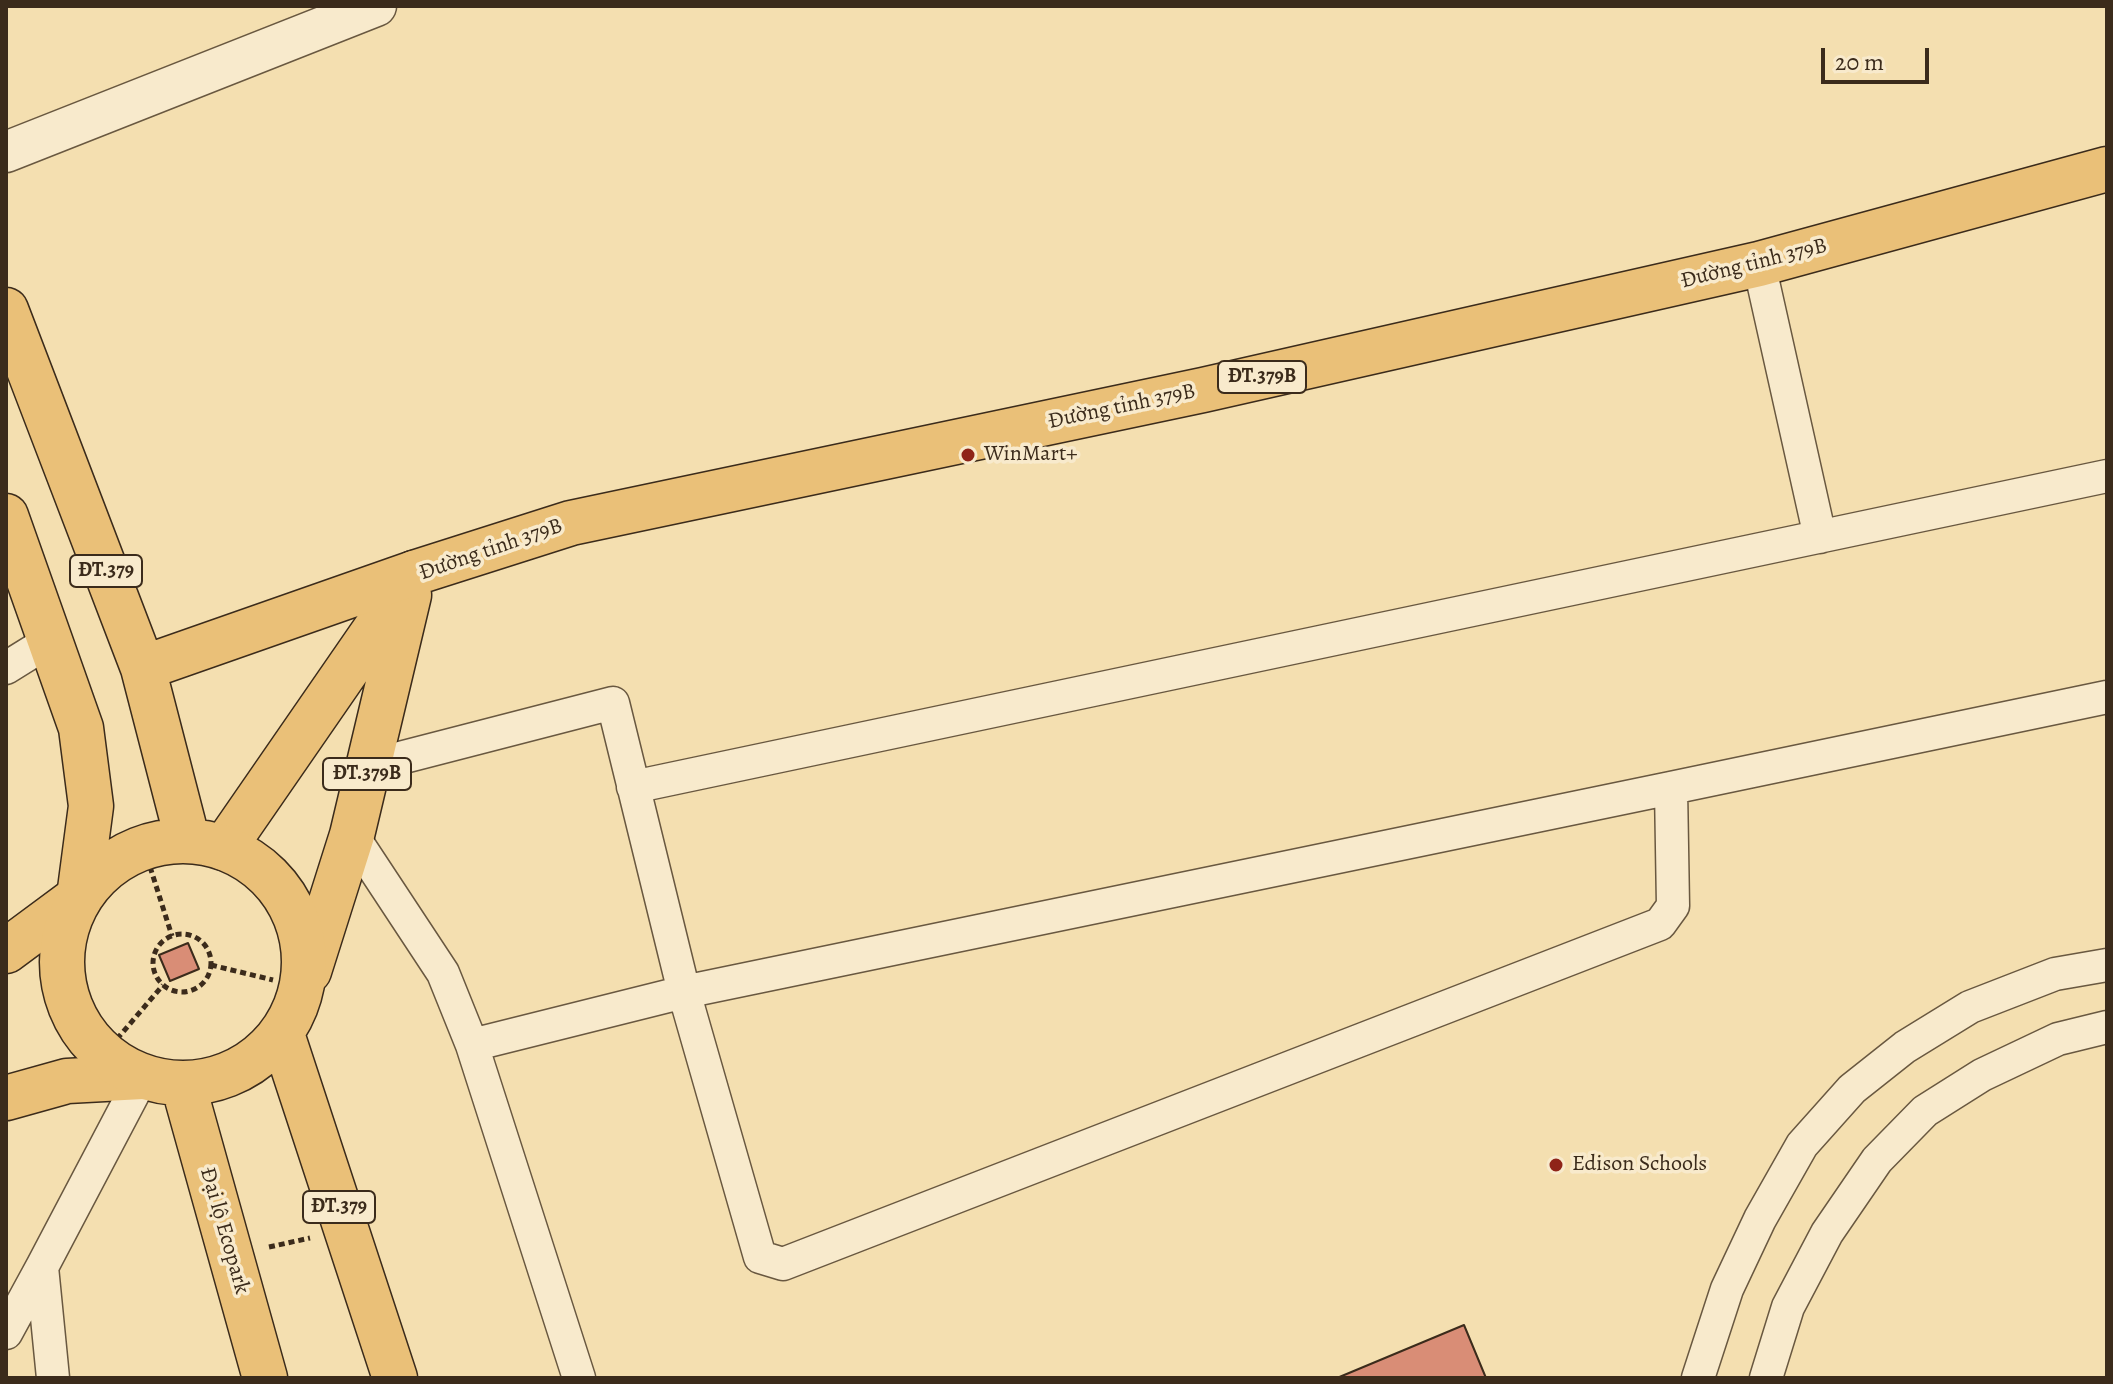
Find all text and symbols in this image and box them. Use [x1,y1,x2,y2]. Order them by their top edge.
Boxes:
scale bar [1825,32,1933,82]
text: 20 m [1835,46,1884,78]
street label: Đường tỉnh 379B [1678,233,1830,295]
road number: ĐT.379B [1218,361,1306,393]
street label: Đường tỉnh 379B [1046,379,1198,435]
place label: WinMart+ [984,442,1077,468]
marker: WinMart+ [959,446,977,464]
street label: Đường tỉnh 379B [416,513,566,587]
road number: ĐT.379 [70,555,142,587]
road number: ĐT.379B [323,758,411,790]
place label: Edison Schools [1572,1152,1707,1178]
marker: Edison Schools [1547,1156,1565,1174]
street label: Đại lộ Ecopark [193,1164,255,1298]
road number: ĐT.379 [303,1191,375,1223]

